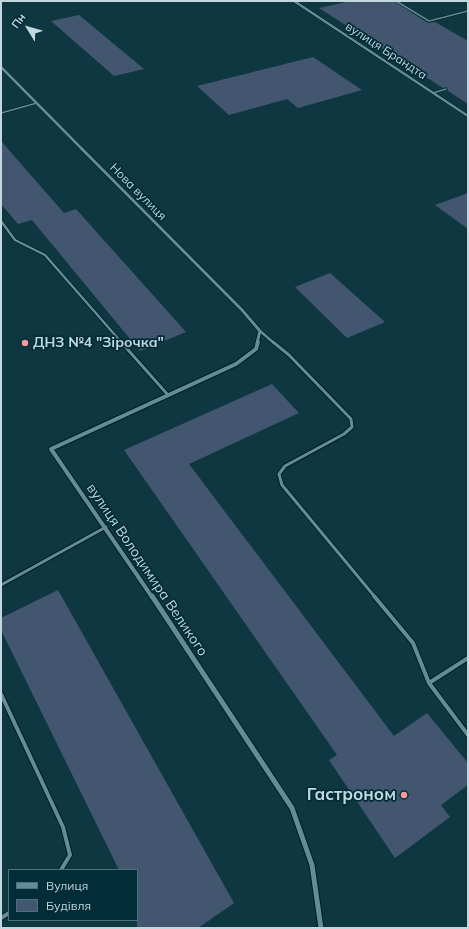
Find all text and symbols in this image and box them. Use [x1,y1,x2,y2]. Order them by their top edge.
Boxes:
north arrow [8,8,48,48]
text: Пн [8,10,29,31]
street label: вулиця Брандта [343,19,429,83]
street label: Нова вулиця [107,161,169,223]
place label: ДНЗ №4 "Зірочка" [33,335,164,351]
marker: ДНЗ №4 "Зірочка" [20,338,30,348]
street label: вулиця Володимира Великого [83,481,211,659]
place label: Гастроном [307,785,396,805]
marker: Гастроном [399,790,409,800]
legend [8,869,138,921]
text: Вулиця [46,878,88,893]
text: Будівля [46,898,91,913]

